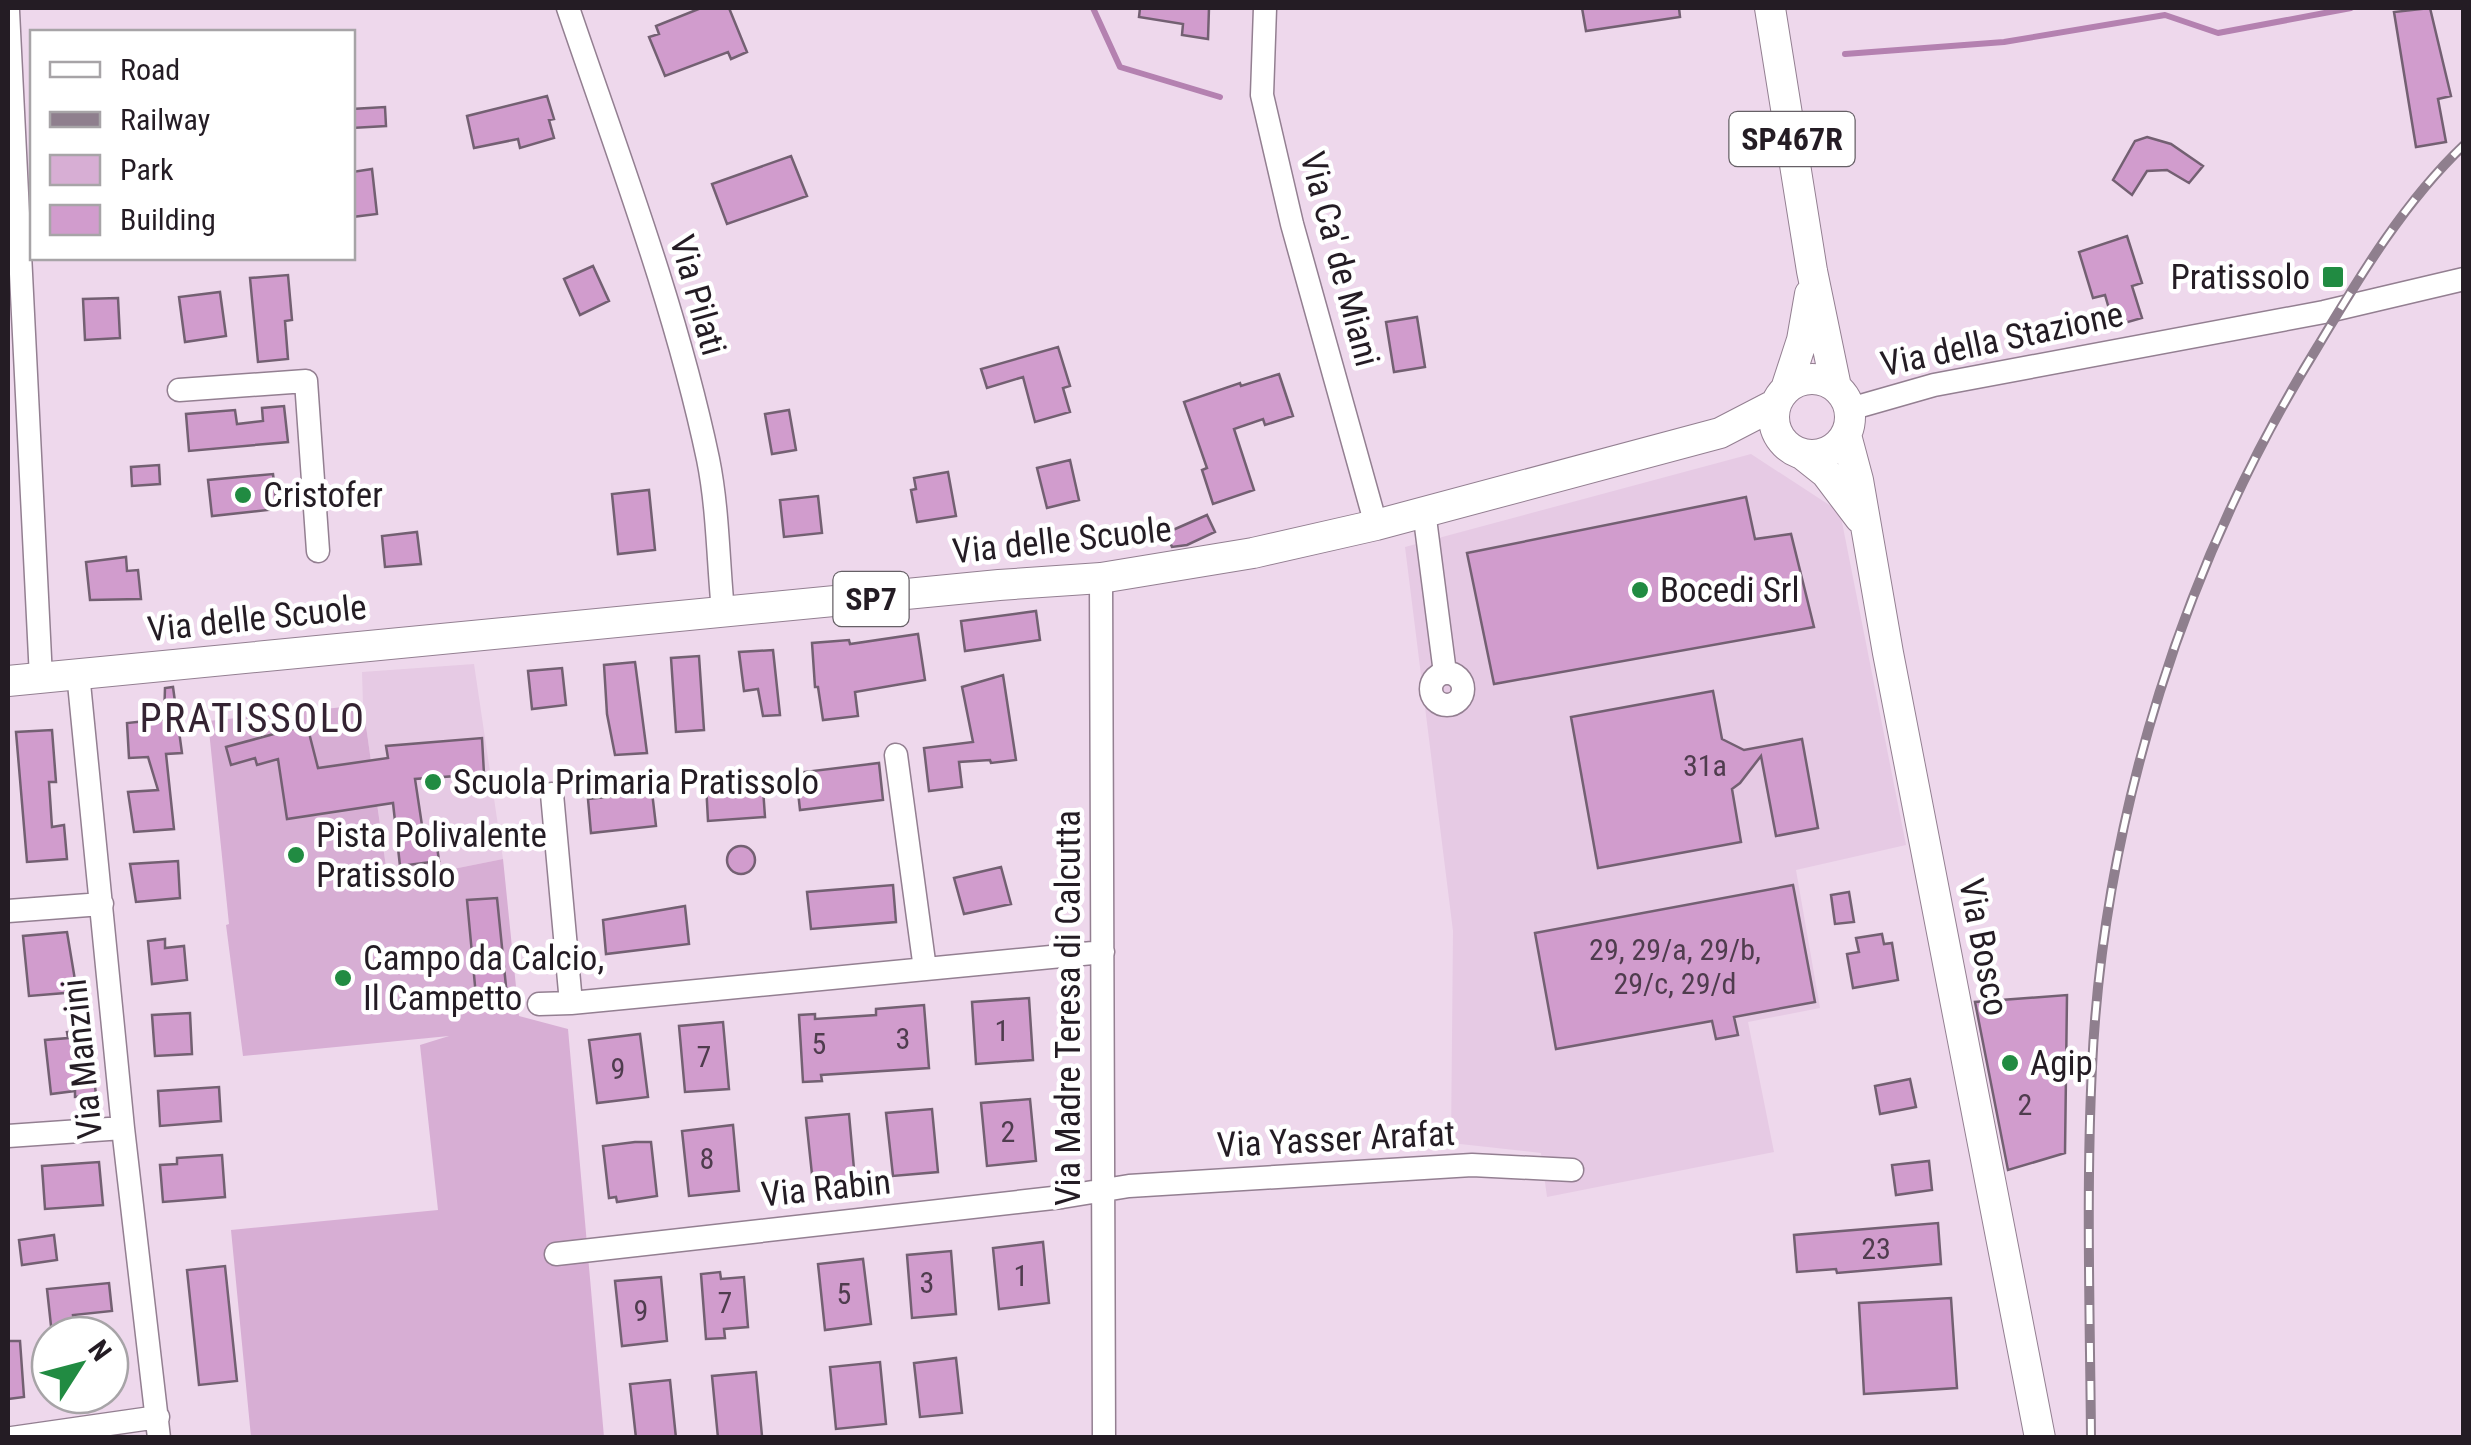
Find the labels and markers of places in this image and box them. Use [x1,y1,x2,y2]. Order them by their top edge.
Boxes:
place label: Pratissolo [2170,257,2310,298]
marker: Pratissolo [2320,264,2346,290]
place label: Cristofer [263,475,383,516]
marker: Cristofer [232,484,254,506]
place label: Bocedi Srl [1660,570,1800,611]
marker: Bocedi Srl [1629,579,1651,601]
place label: Scuola Primaria Pratissolo [453,762,819,803]
marker: Scuola Primaria Pratissolo [422,771,444,793]
place label: Pista Polivalente Pratissolo [316,815,547,896]
marker: Pista Polivalente Pratissolo [285,844,307,866]
place label: Campo da Calcio, Il Campetto [363,938,604,1019]
marker: Campo da Calcio, Il Campetto [332,967,354,989]
place label: Agip [2030,1043,2093,1084]
marker: Agip [1999,1052,2021,1074]

